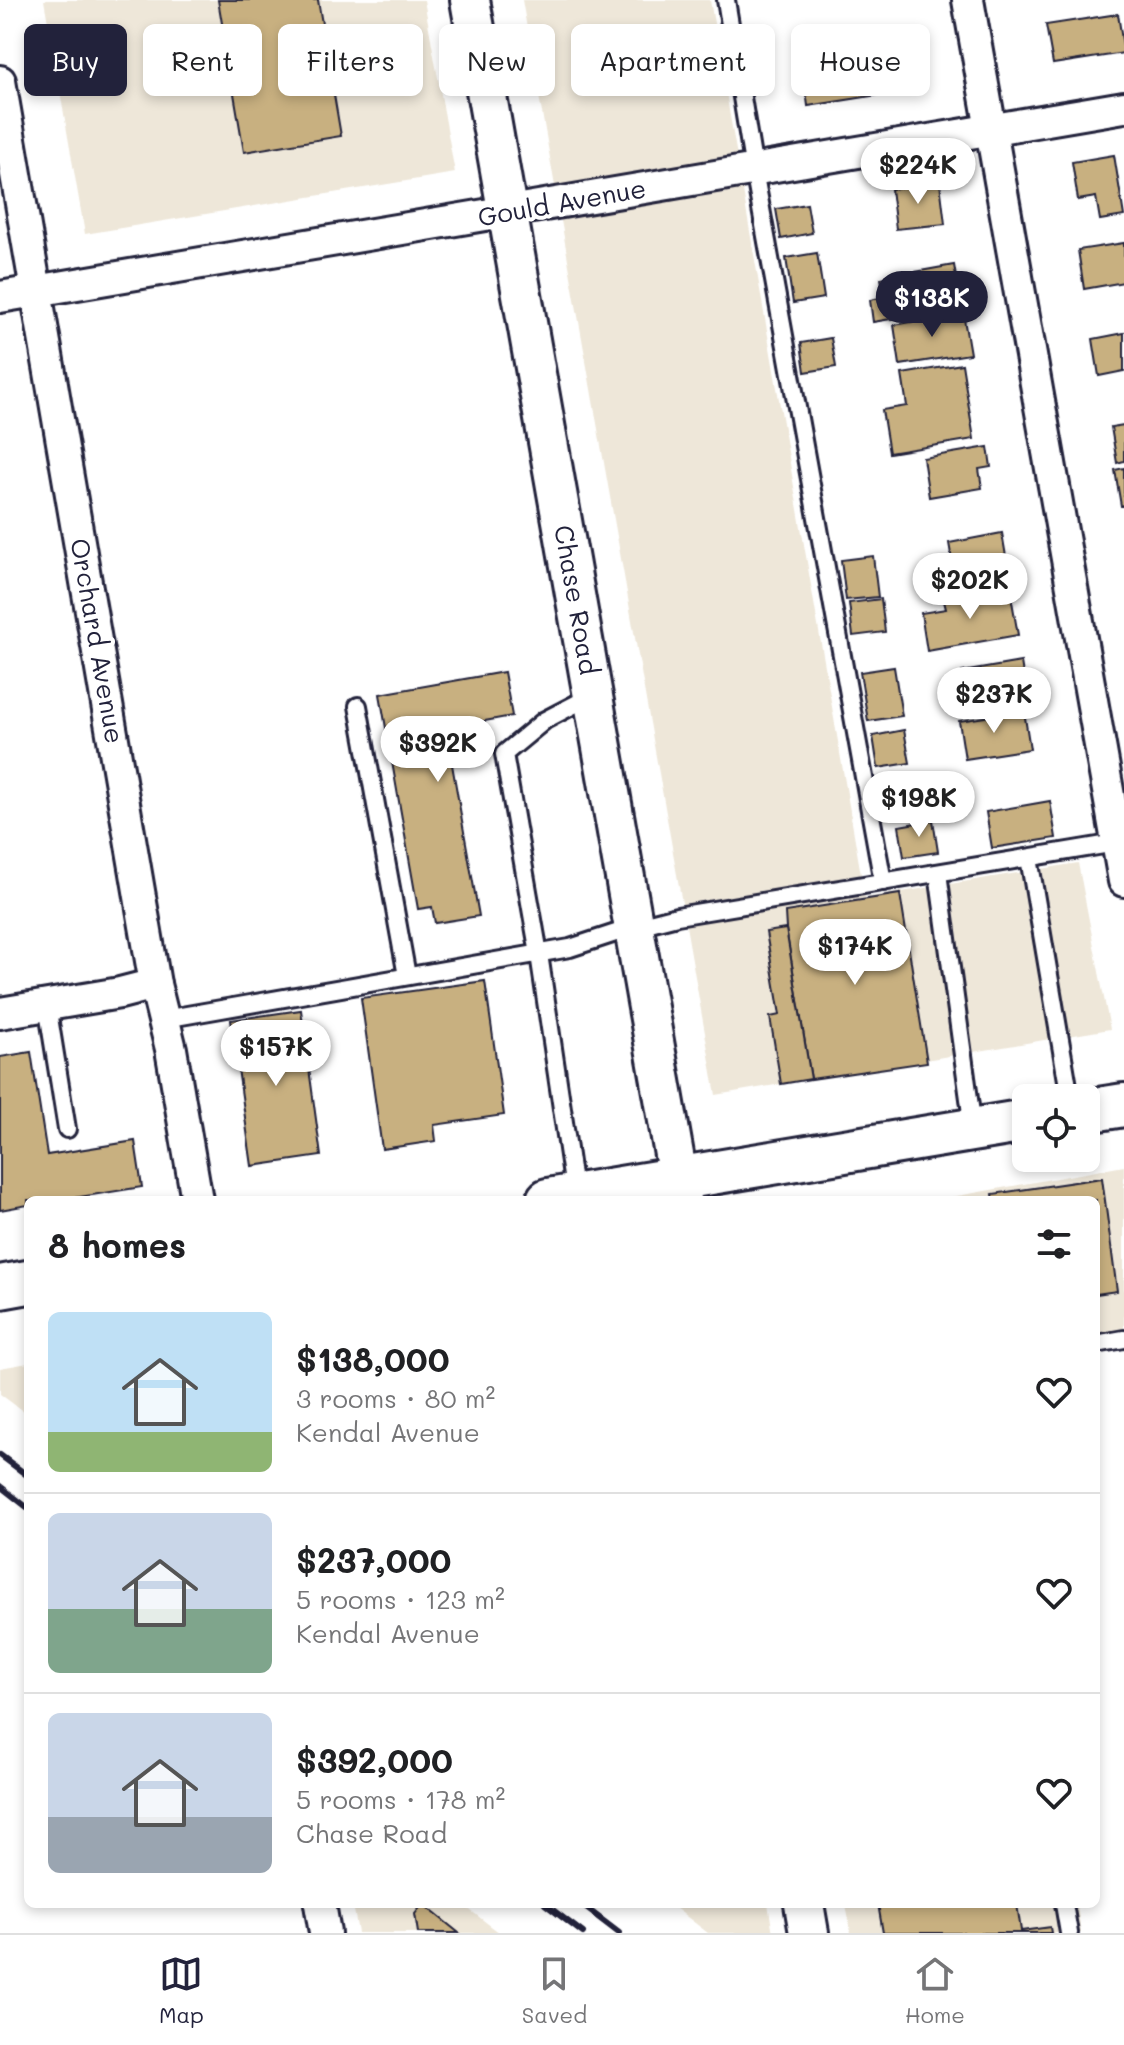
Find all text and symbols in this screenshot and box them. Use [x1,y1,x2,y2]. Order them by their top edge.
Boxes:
chip: Buy [24,24,127,96]
chip: Rent [143,24,262,96]
chip: Filters [278,24,423,96]
chip: New [439,24,555,96]
chip: Apartment [571,24,775,96]
chip: House [791,24,930,96]
pin: $224K [862,138,974,206]
text: $224K [879,147,957,181]
street label: Gould Avenue [475,170,649,234]
pin: $138K [876,271,988,339]
text: $138K [894,280,970,314]
street label: Chase Road [547,522,607,677]
street label: Orchard Avenue [63,536,133,746]
pin: $202K [914,553,1026,621]
text: $202K [931,562,1009,596]
pin: $237K [938,667,1050,735]
text: $237K [955,676,1033,710]
pin: $392K [382,716,494,784]
text: $392K [399,725,477,759]
pin: $198K [863,771,975,839]
text: $198K [881,780,957,814]
pin: $174K [799,919,911,987]
text: $174K [817,928,893,962]
pin: $157K [220,1020,332,1088]
text: $157K [239,1029,313,1063]
map controls [1012,1084,1100,1172]
button: locate [1012,1084,1100,1172]
text: 8 homes [48,1222,186,1267]
icon: filters [1032,1222,1076,1266]
text: $138,000 [296,1336,450,1381]
icon: home [112,1344,208,1440]
icon: heart [1032,1370,1076,1414]
text: 3 rooms · 80 m² [296,1381,495,1415]
text: Kendal Avenue [296,1415,480,1449]
text: $237,000 [296,1537,451,1582]
icon: home [112,1545,208,1641]
icon: heart [1032,1571,1076,1615]
text: 5 rooms · 123 m² [296,1582,505,1616]
text: Kendal Avenue [296,1616,480,1650]
text: $392,000 [296,1737,453,1782]
icon: home [112,1745,208,1841]
icon: heart [1032,1771,1076,1815]
text: 5 rooms · 178 m² [296,1782,505,1816]
text: Chase Road [296,1816,447,1850]
tab: Map [159,1952,204,2029]
tab: Saved [522,1952,587,2029]
tab: Home [905,1952,965,2029]

